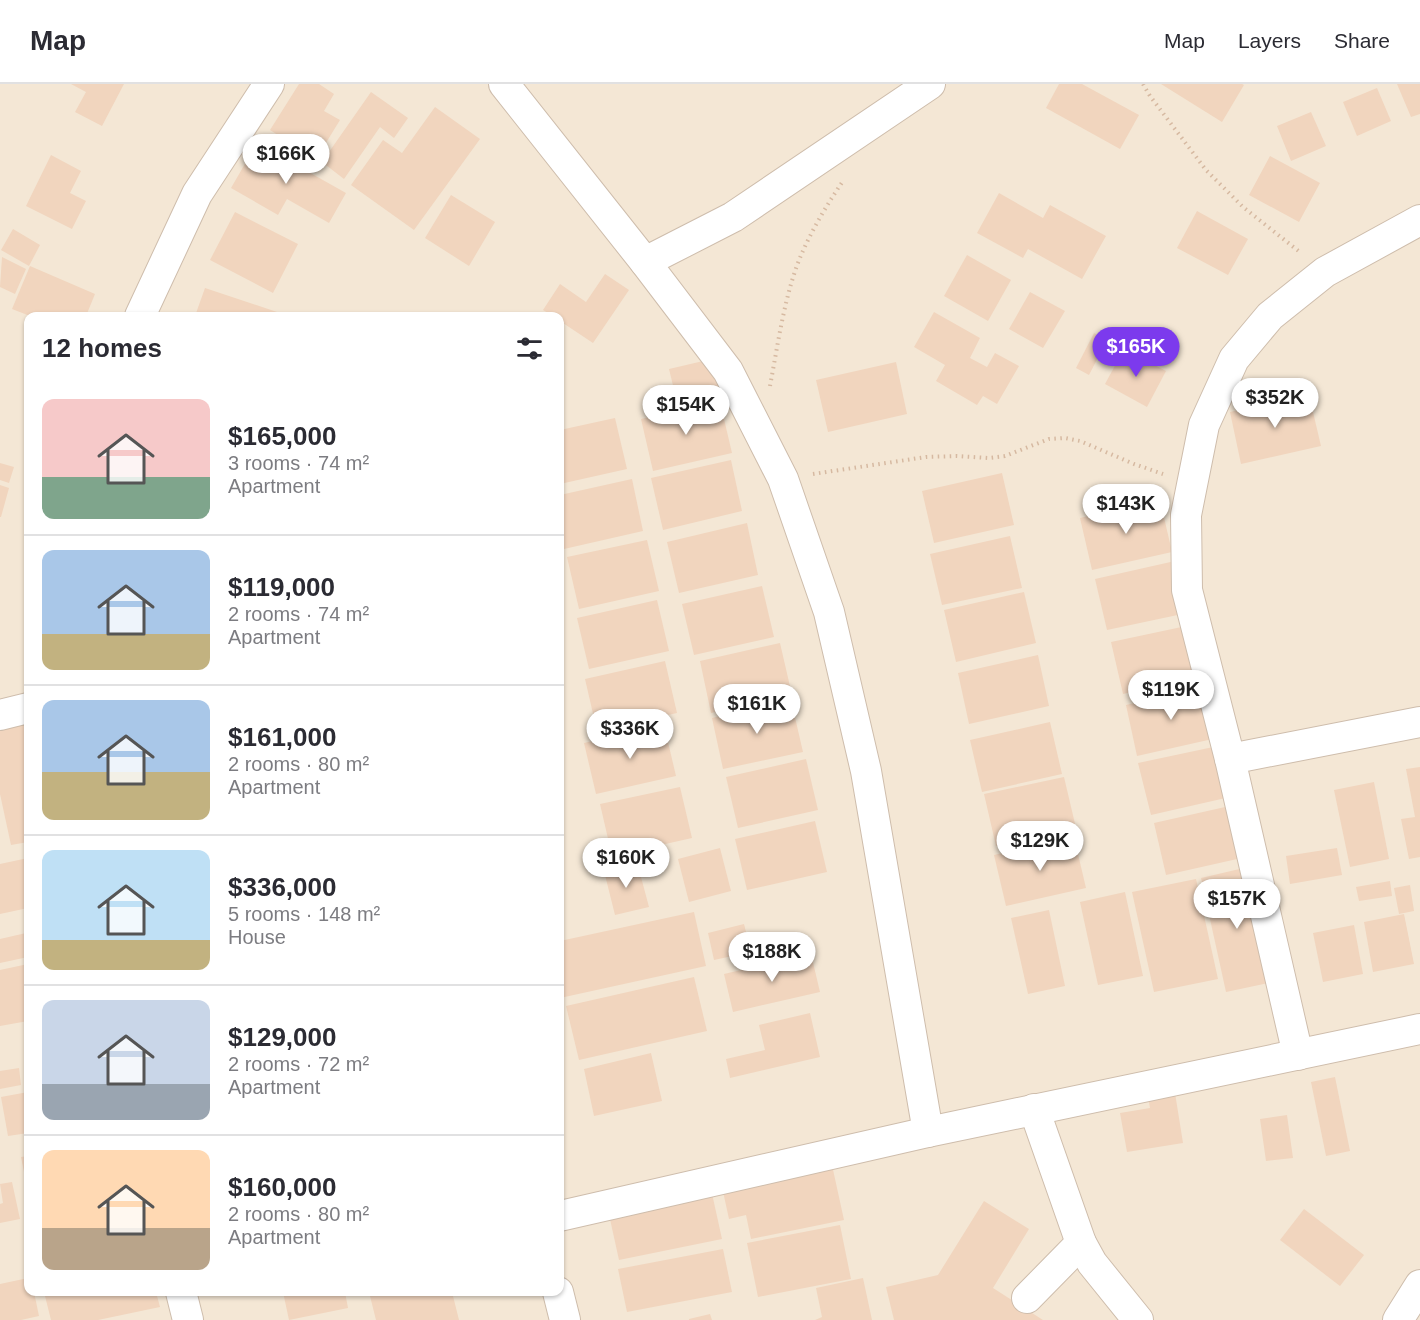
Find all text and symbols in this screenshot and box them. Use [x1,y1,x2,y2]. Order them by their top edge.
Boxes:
text: Map [30,25,86,56]
text: Map [1164,29,1205,52]
text: Layers [1238,29,1301,52]
text: Share [1334,29,1390,52]
pin: $166K [244,134,328,185]
text: $166K [257,142,315,164]
pin: $165K [1094,327,1178,378]
icon: filters [513,332,546,365]
text: 12 homes [42,333,162,363]
text: $165K [1107,335,1165,357]
pin: $352K [1233,378,1317,429]
pin: $154K [644,385,728,436]
text: $352K [1246,386,1304,408]
text: $154K [657,393,715,415]
text: $165,000 [228,421,336,451]
icon: home [90,423,162,495]
text: 3 rooms · 74 m² [228,452,369,474]
text: Apartment [228,475,320,497]
pin: $143K [1084,484,1168,535]
text: $143K [1097,492,1155,514]
text: $119,000 [228,572,335,602]
icon: home [90,574,162,646]
text: 2 rooms · 74 m² [228,603,369,625]
text: Apartment [228,626,320,648]
pin: $119K [1129,670,1213,721]
text: $119K [1142,678,1200,700]
pin: $161K [715,684,799,735]
text: $161K [728,692,786,714]
pin: $336K [588,709,672,760]
text: $336K [601,717,659,739]
text: $161,000 [228,722,336,752]
icon: home [90,724,162,796]
text: 2 rooms · 80 m² [228,753,369,775]
text: Apartment [228,776,320,798]
pin: $129K [998,821,1082,872]
text: $129K [1011,829,1069,851]
pin: $160K [584,838,668,889]
text: $160K [597,846,655,868]
text: $336,000 [228,872,336,902]
icon: home [90,874,162,946]
pin: $157K [1195,879,1279,930]
text: $157K [1208,887,1266,909]
text: 5 rooms · 148 m² [228,903,380,925]
text: House [228,926,286,948]
pin: $188K [730,932,814,983]
text: $188K [743,940,801,962]
text: $129,000 [228,1022,336,1052]
icon: home [90,1024,162,1096]
text: 2 rooms · 72 m² [228,1053,369,1075]
text: Apartment [228,1076,320,1098]
text: $160,000 [228,1172,336,1202]
icon: home [90,1174,162,1246]
text: 2 rooms · 80 m² [228,1203,369,1225]
text: Apartment [228,1226,320,1248]

